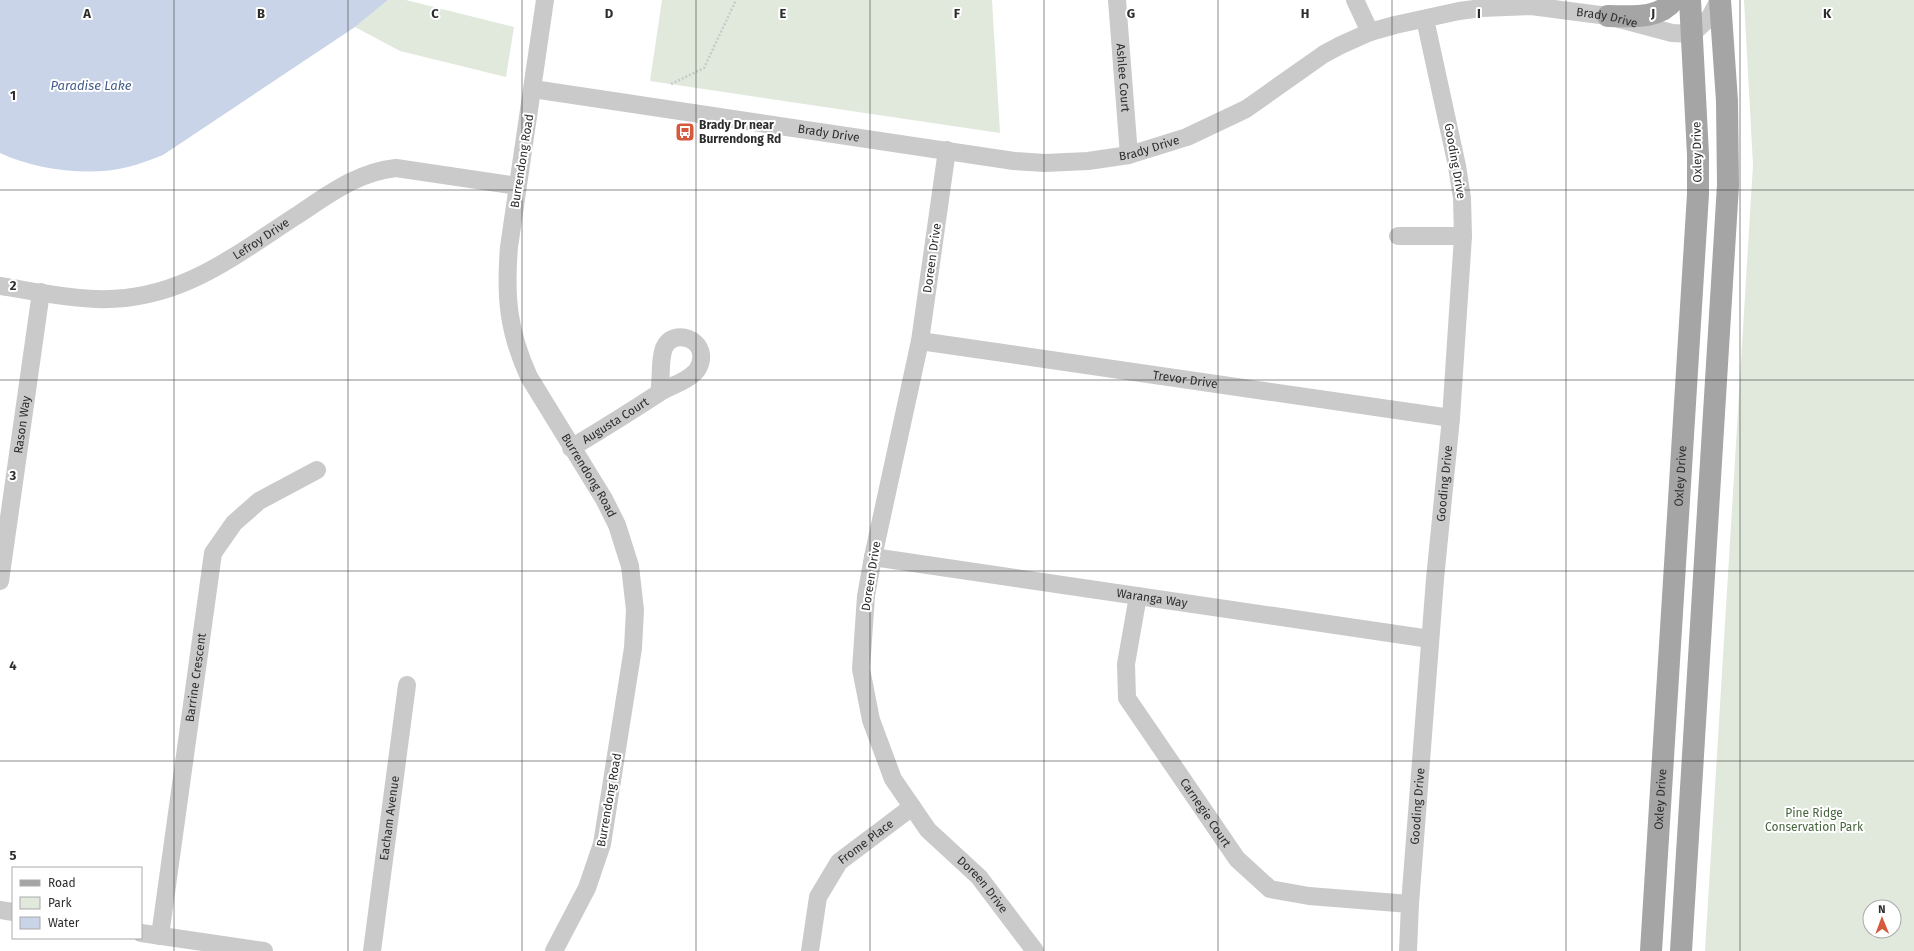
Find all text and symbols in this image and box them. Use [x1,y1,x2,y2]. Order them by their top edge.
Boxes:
street label: Brady Drive [1575,5,1639,31]
text: A [82,6,91,21]
text: B [257,6,265,21]
text: C [431,6,439,21]
text: D [605,6,614,21]
text: E [780,6,787,21]
text: F [954,6,961,21]
text: G [1127,6,1135,21]
text: H [1301,6,1309,21]
text: I [1477,6,1481,21]
text: J [1650,6,1655,21]
text: K [1823,6,1832,21]
street label: Ashlee Court [1113,43,1133,113]
water label: Paradise Lake [50,78,132,93]
text: 1 [10,88,16,103]
street label: Burrendong Road [508,113,536,209]
place label: Brady Dr near Burrendong Rd [699,118,781,146]
bus stop icon: Brady Dr near Burrendong Rd [674,121,696,143]
street label: Oxley Drive [1689,121,1705,183]
street label: Brady Drive [797,122,861,145]
street label: Gooding Drive [1441,122,1469,200]
street label: Brady Drive [1118,133,1181,163]
street label: Lefroy Drive [230,215,292,263]
street label: Doreen Drive [920,222,944,294]
text: 2 [10,278,17,293]
street label: Trevor Drive [1152,368,1219,391]
street label: Augusta Court [579,394,652,447]
street label: Rason Way [11,395,33,454]
street label: Burrendong Road [558,431,619,520]
street label: Gooding Drive [1434,445,1455,522]
street label: Oxley Drive [1672,445,1689,507]
text: 3 [9,468,17,483]
street label: Doreen Drive [859,540,883,612]
street label: Waranga Way [1116,586,1188,610]
street label: Barrine Crescent [183,631,209,723]
text: 4 [9,658,17,673]
street label: Burrendong Road [594,752,624,848]
street label: Gooding Drive [1408,767,1427,845]
street label: Oxley Drive [1652,768,1669,830]
street label: Eacham Avenue [377,775,402,861]
street label: Carnegie Court [1177,776,1234,850]
park label: Pine Ridge Conservation Park [1765,806,1864,834]
street label: Frome Place [835,816,896,867]
text: 5 [10,848,17,863]
street label: Doreen Drive [954,853,1011,916]
legend [12,867,142,939]
text: Road [48,876,76,890]
text: Park [48,896,72,910]
north arrow [1862,899,1902,939]
text: N [1878,903,1886,916]
text: Water [48,916,80,930]

